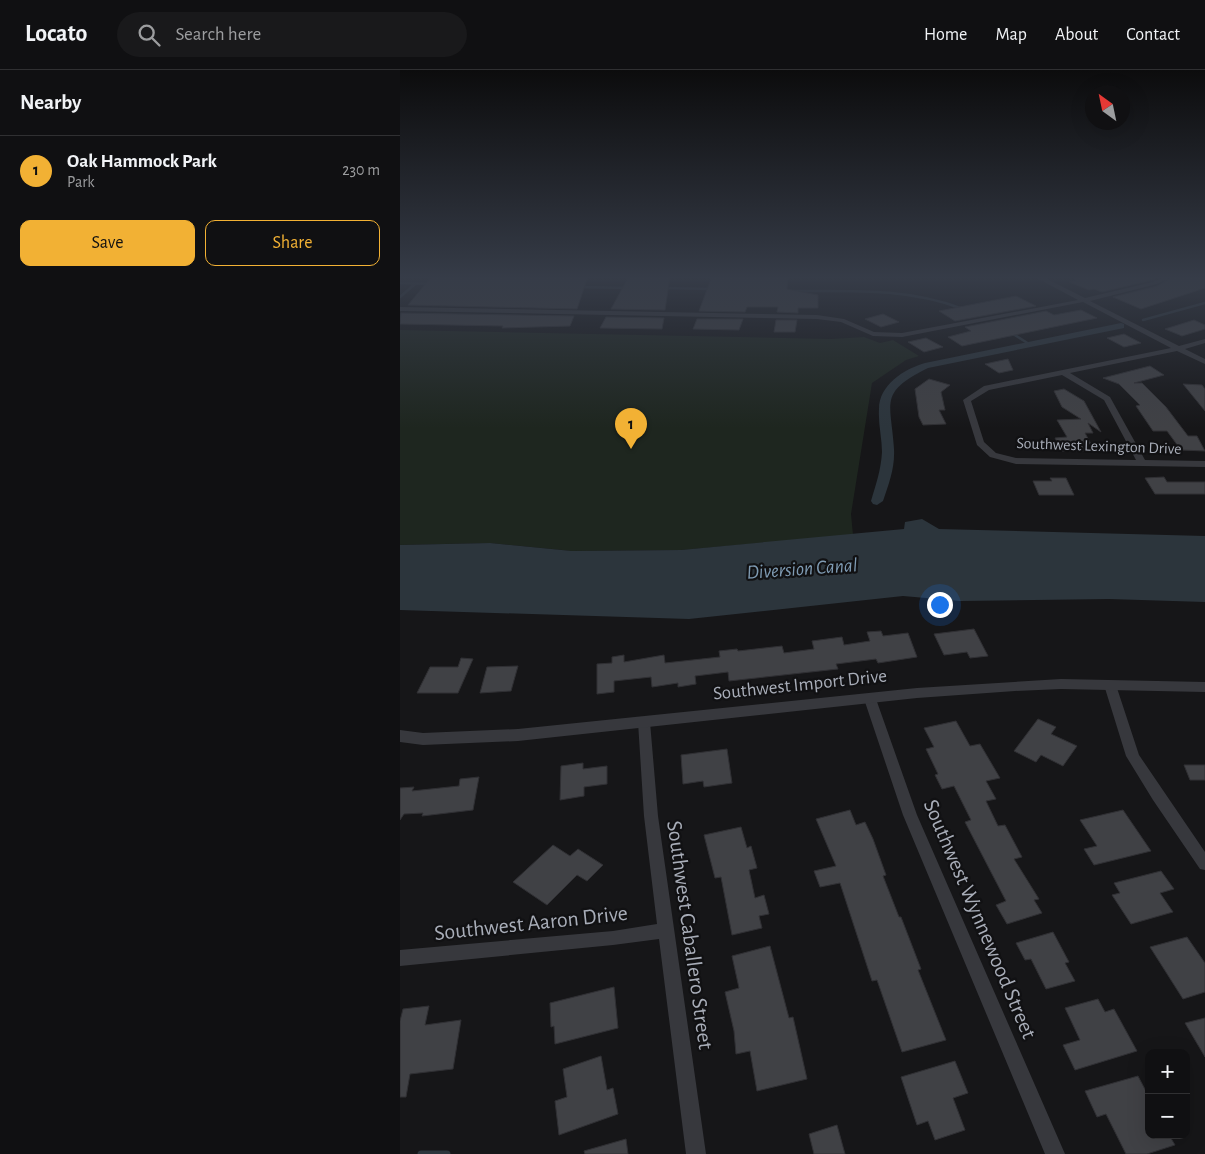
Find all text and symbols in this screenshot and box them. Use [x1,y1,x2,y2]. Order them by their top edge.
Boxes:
search box [117,12,467,57]
icon: search [135,21,163,49]
text: Locato [25,22,87,46]
text: Search here [175,25,261,44]
text: Home [924,26,967,44]
text: Map [995,26,1027,44]
text: About [1055,26,1098,44]
text: Contact [1126,26,1180,44]
north arrow [1085,85,1130,130]
text: Nearby [20,92,81,113]
text: Oak Hammock Park [67,152,217,171]
text: 1 [33,162,39,178]
text: 230 m [342,162,380,178]
text: Park [67,174,95,190]
button: Save [20,220,195,266]
button: Share [205,220,380,266]
pin: 1 [615,408,647,449]
street label: Southwest Lexington Drive [1016,435,1182,457]
water label: Diversion Canal [746,555,858,583]
your location [927,592,953,618]
street label: Southwest Import Drive [712,666,888,704]
street label: Southwest Wynnewood Street [920,796,1040,1042]
street label: Southwest Caballero Street [663,819,717,1051]
street label: Southwest Aaron Drive [433,902,629,944]
map controls [1145,1049,1190,1139]
button: + [1145,1049,1190,1094]
button: − [1145,1094,1190,1139]

